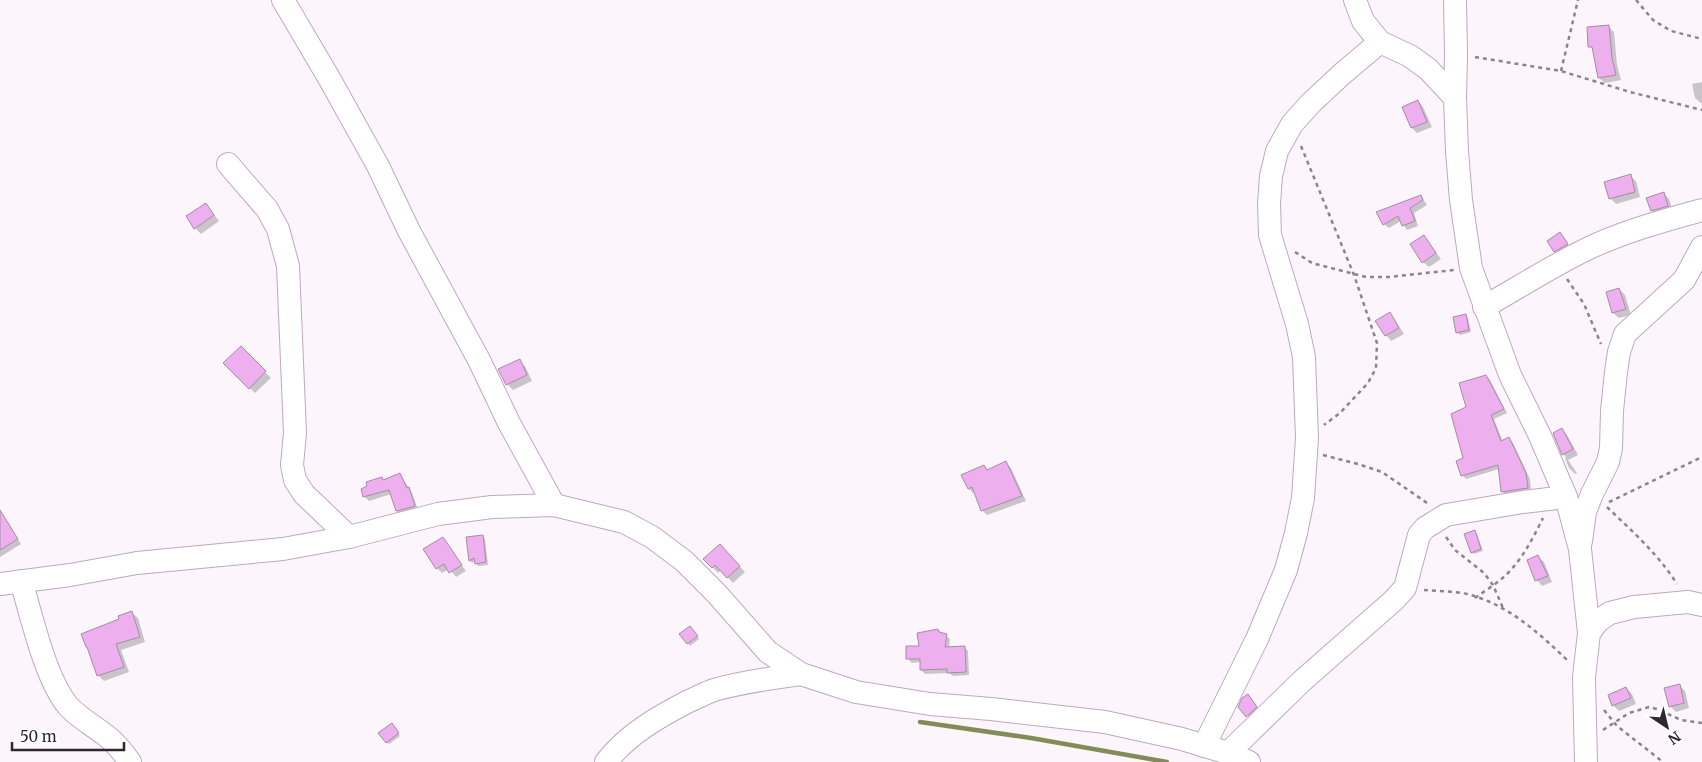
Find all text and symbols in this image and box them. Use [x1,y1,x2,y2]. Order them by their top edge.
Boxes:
north arrow [1642,702,1692,752]
scale bar [12,720,125,752]
text: 50 m [20,727,57,746]
text: N [1665,727,1684,748]

